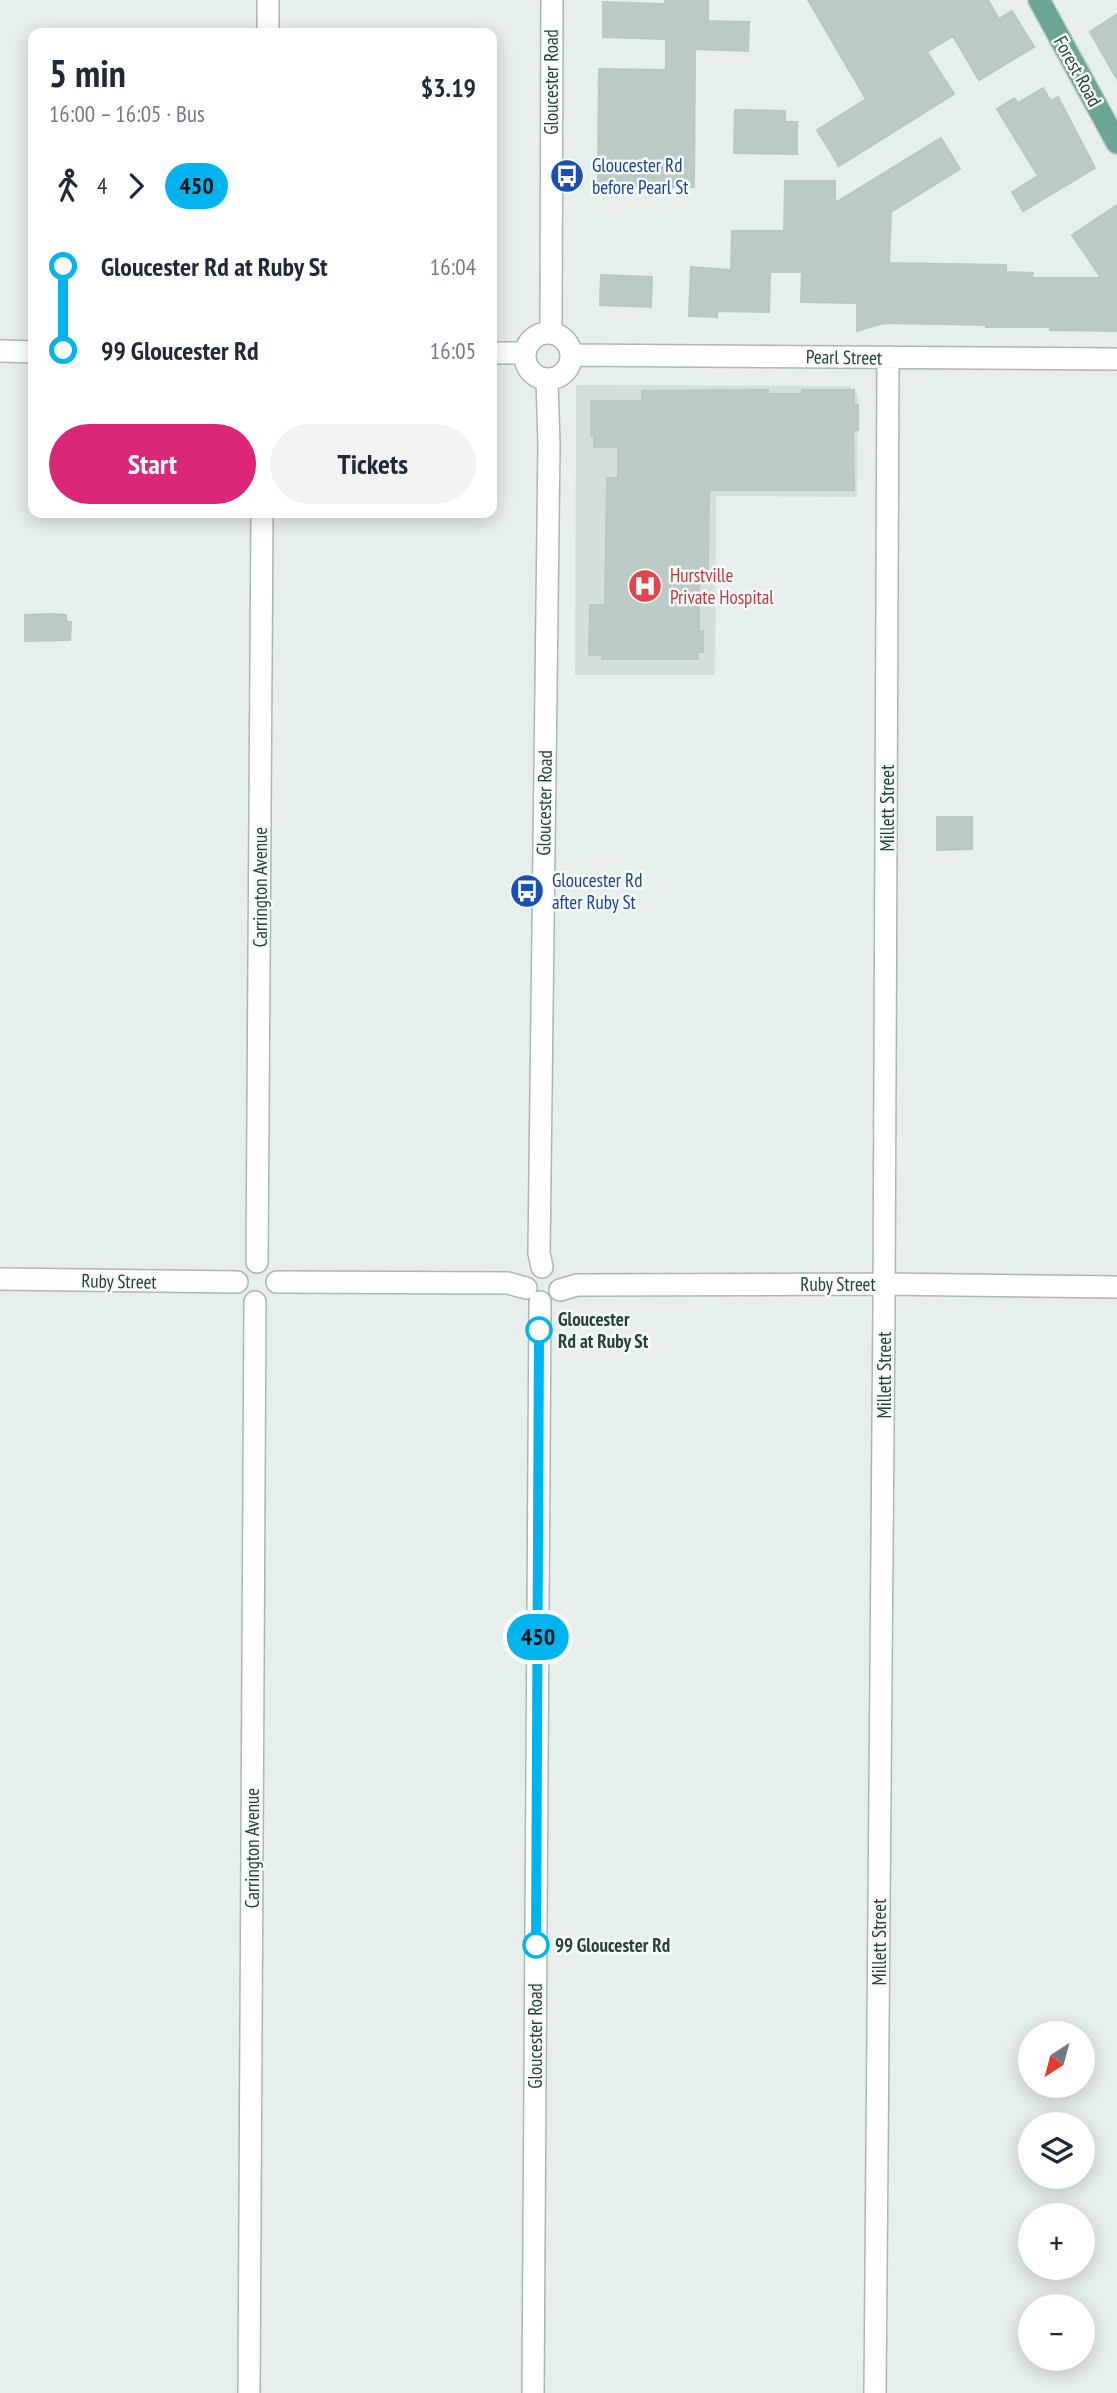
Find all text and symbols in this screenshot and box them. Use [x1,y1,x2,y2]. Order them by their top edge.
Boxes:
street label: Gloucester Road [539,29,563,135]
street label: Forest Road [1049,31,1107,111]
text: 5 min [49,48,126,97]
text: $3.19 [421,71,476,104]
text: 16:00 – 16:05 · Bus [49,99,205,128]
place label: Gloucester Rd before Pearl St [592,153,689,199]
bus stop icon: Gloucester Rd before Pearl St [548,157,586,195]
icon: walk [49,167,87,205]
icon: forward [117,167,155,205]
text: 450 [179,170,214,201]
text: 4 [97,171,107,200]
text: Gloucester Rd at Ruby St [101,250,328,283]
text: 16:04 [430,252,476,281]
text: 99 Gloucester Rd [101,334,259,367]
text: 16:05 [430,336,476,365]
street label: Pearl Street [806,344,883,370]
button: Start [49,424,256,504]
button: Tickets [270,424,476,504]
place label: Hurstville Private Hospital [670,563,774,609]
hospital icon: Hurstville Private Hospital [626,567,664,605]
street label: Gloucester Road [531,750,557,856]
street label: Millett Street [875,764,899,851]
street label: Carrington Avenue [248,827,272,947]
place label: Gloucester Rd after Ruby St [552,868,642,914]
bus stop icon: Gloucester Rd after Ruby St [508,872,546,910]
street label: Ruby Street [81,1268,158,1294]
street label: Ruby Street [800,1272,876,1296]
place label: Gloucester Rd at Ruby St [558,1307,649,1353]
marker: Gloucester Rd at Ruby St [526,1317,552,1343]
street label: Millett Street [872,1331,896,1418]
line badge: 450 [498,1614,578,1660]
text: 450 [521,1621,555,1652]
street label: Carrington Avenue [240,1788,264,1908]
street label: Millett Street [867,1898,891,1985]
marker: 99 Gloucester Rd [523,1932,549,1958]
place label: 99 Gloucester Rd [555,1933,670,1957]
street label: Gloucester Road [523,1983,547,2089]
north arrow [1018,2021,1096,2098]
map controls [1018,2021,1095,2371]
button: layers [1018,2112,1095,2189]
button: + [1018,2203,1095,2280]
button: − [1018,2294,1095,2371]

